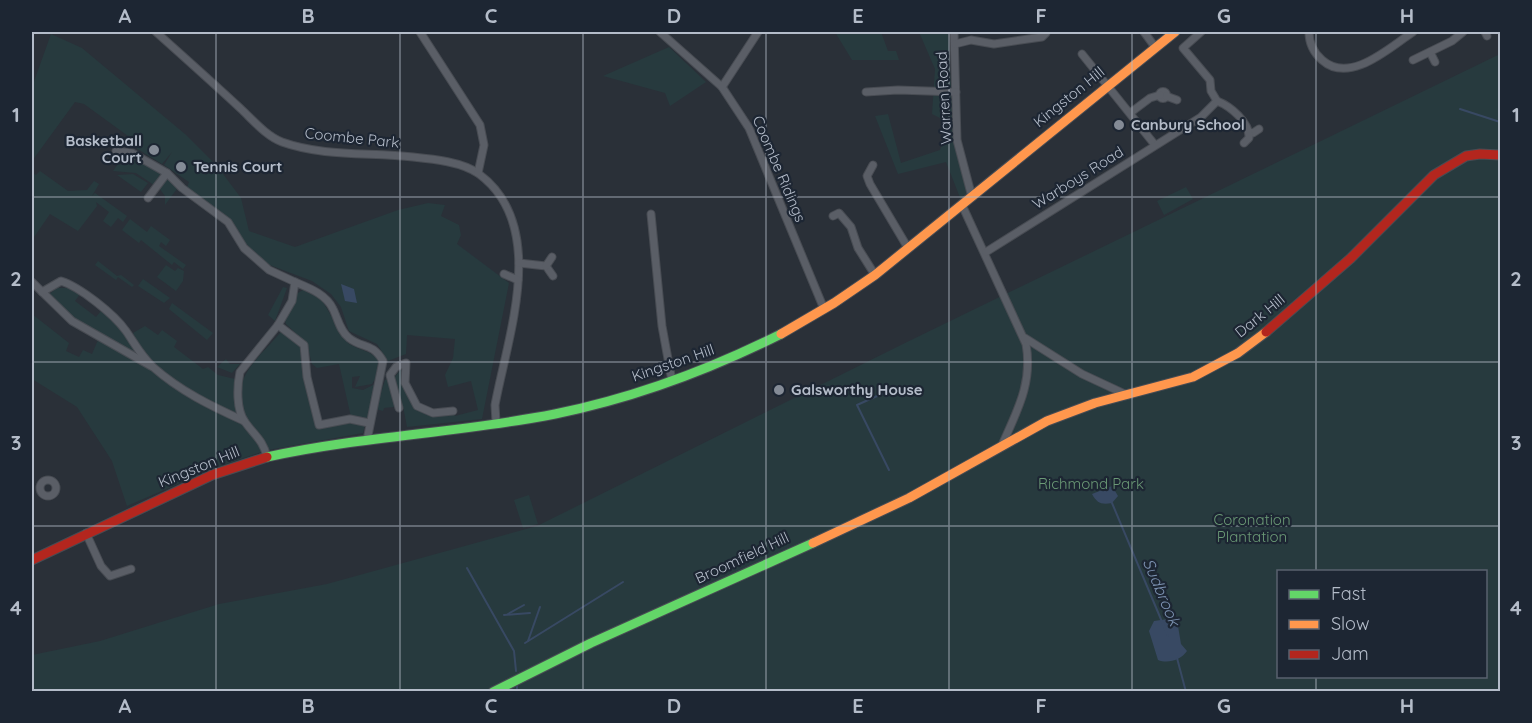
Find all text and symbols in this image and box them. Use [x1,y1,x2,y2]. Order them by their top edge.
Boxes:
text: A [119,3,132,28]
text: B [301,3,315,28]
text: C [485,3,498,28]
text: D [667,3,681,28]
text: E [852,3,864,28]
text: F [1035,3,1047,28]
text: G [1217,3,1231,28]
text: H [1400,3,1414,28]
street label: Warren Road [932,51,955,145]
street label: Kingston Hill [1029,62,1108,131]
text: 1 [12,102,20,127]
text: 1 [1512,102,1520,127]
street label: Coombe Ridings [748,113,810,225]
place label: Canbury School [1131,115,1245,134]
marker: Canbury School [1112,118,1126,132]
street label: Coombe Park [304,123,400,152]
place label: Basketball Court [65,131,142,167]
street label: Warboys Road [1029,142,1127,213]
marker: Basketball Court [147,143,161,157]
place label: Tennis Court [193,157,283,176]
marker: Tennis Court [174,160,188,174]
text: 2 [10,266,22,291]
text: 2 [1510,266,1522,291]
street label: Dark Hill [1231,290,1288,341]
street label: Kingston Hill [629,340,717,386]
place label: Galsworthy House [791,380,923,399]
marker: Galsworthy House [772,383,786,397]
text: 3 [11,430,21,455]
text: 3 [1511,430,1521,455]
street label: Kingston Hill [155,442,242,491]
park label: Richmond Park [1038,474,1144,493]
park label: Coronation Plantation [1213,510,1291,546]
street label: Broomfield Hill [692,527,792,588]
water label: Sudbrook [1139,555,1186,630]
legend [1277,570,1487,678]
text: Fast [1331,582,1366,605]
text: 4 [10,595,22,620]
text: 4 [1510,595,1522,620]
text: Slow [1331,612,1369,635]
text: Jam [1331,642,1369,665]
text: A [119,693,132,718]
text: B [301,693,315,718]
text: C [485,693,498,718]
text: D [667,693,681,718]
text: E [852,693,864,718]
text: F [1035,693,1047,718]
text: G [1217,693,1231,718]
text: H [1400,693,1414,718]

